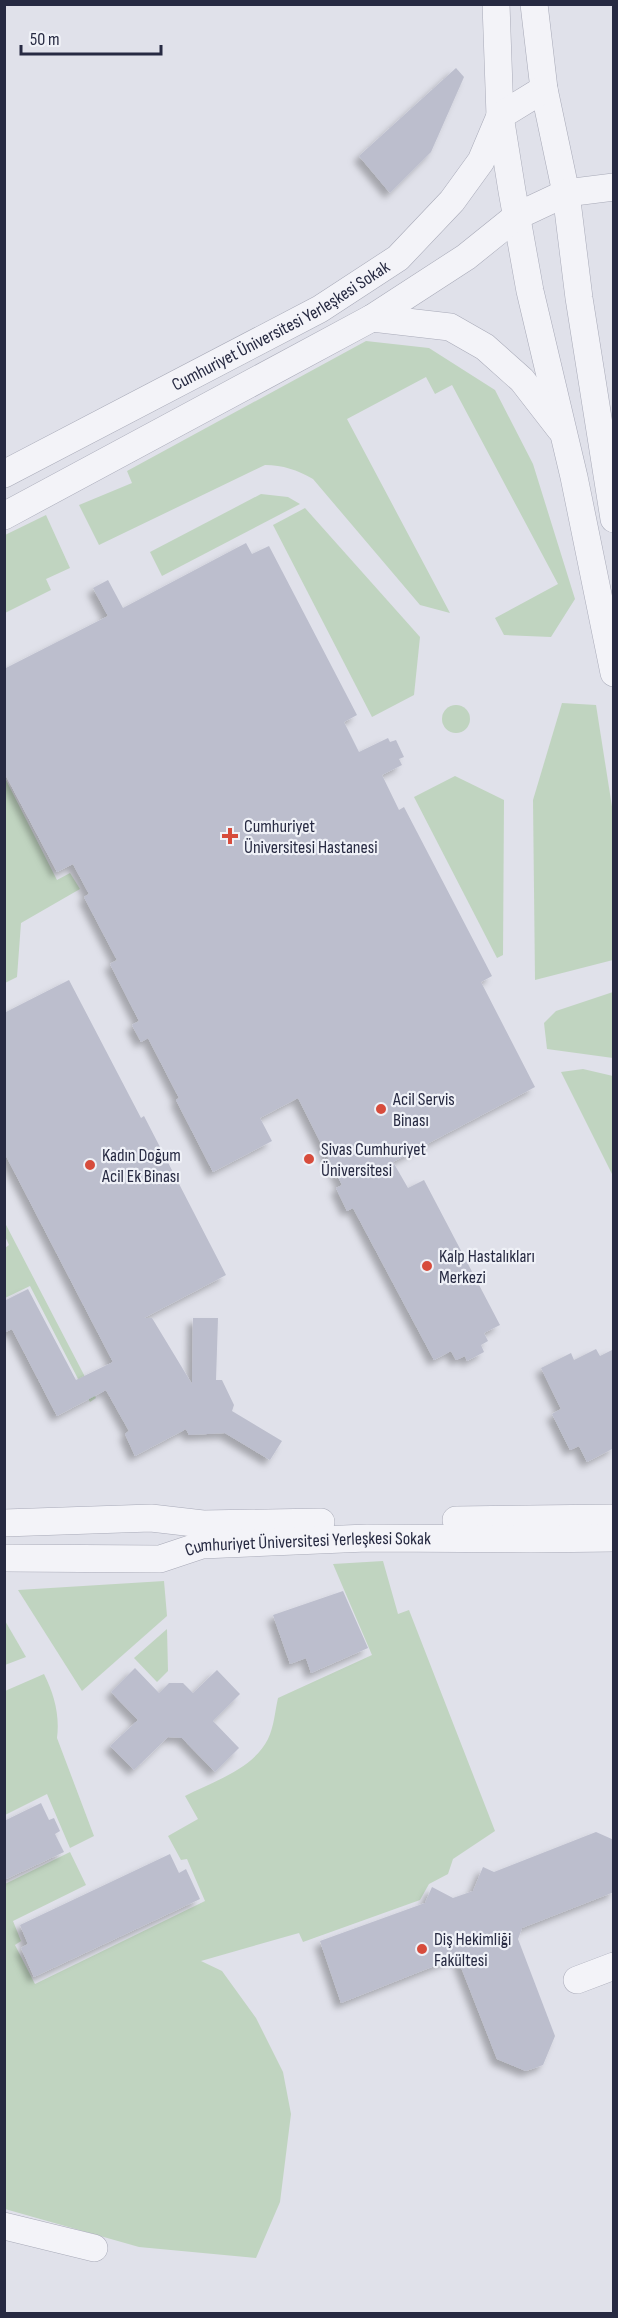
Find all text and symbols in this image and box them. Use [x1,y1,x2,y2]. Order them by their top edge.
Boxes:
scale bar [21,18,160,56]
text: 50 m [30,29,60,50]
street label: Cumhuriyet Üniversitesi Yerleşkesi Sokak [168,256,393,395]
place label: Cumhuriyet Üniversitesi Hastanesi [244,816,378,858]
marker: Cumhuriyet Üniversitesi Hastanesi [221,827,239,845]
place label: Acil Servis Binası [392,1089,455,1131]
marker: Acil Servis Binası [374,1102,388,1116]
place label: Sivas Cumhuriyet Üniversitesi [321,1139,426,1181]
place label: Kadın Doğum Acil Ek Binası [101,1145,181,1187]
marker: Sivas Cumhuriyet Üniversitesi [302,1152,316,1166]
marker: Kadın Doğum Acil Ek Binası [83,1158,97,1172]
place label: Kalp Hastalıkları Merkezi [439,1246,535,1288]
marker: Kalp Hastalıkları Merkezi [420,1259,434,1273]
street label: Cumhuriyet Üniversitesi Yerleşkesi Sokak [182,1527,431,1561]
place label: Diş Hekimliği Fakültesi [434,1929,511,1971]
marker: Diş Hekimliği Fakültesi [415,1942,429,1956]

